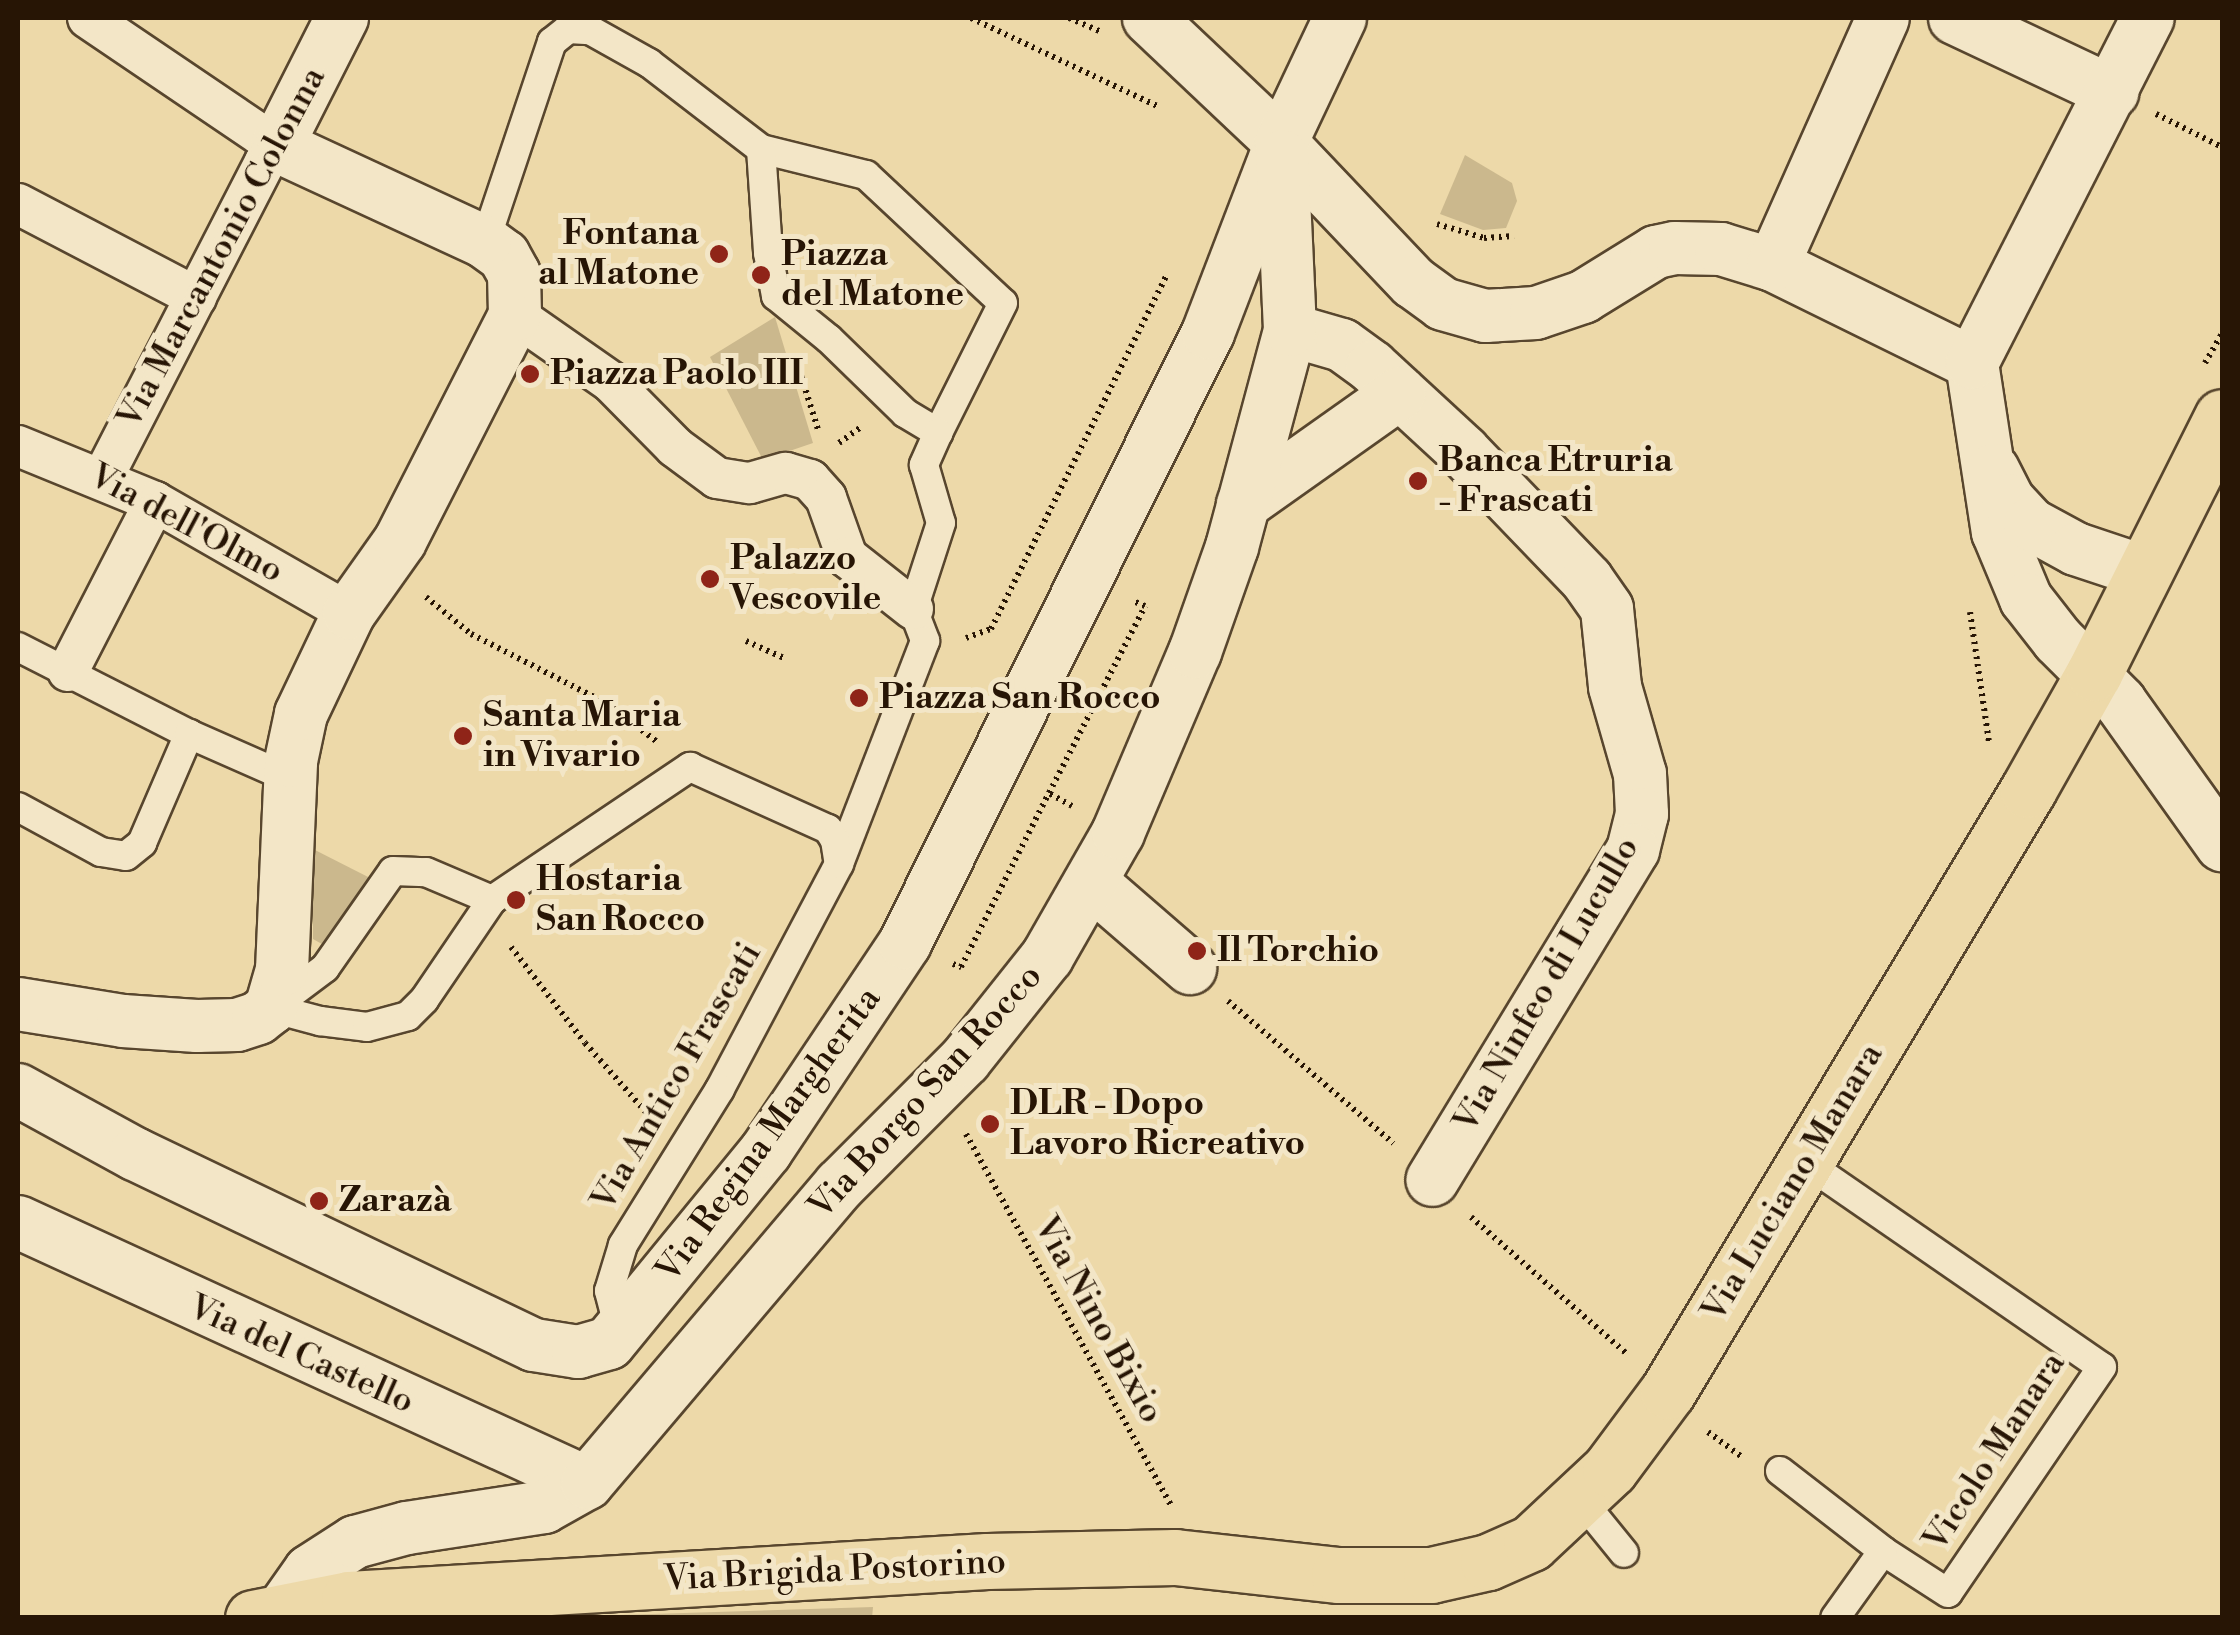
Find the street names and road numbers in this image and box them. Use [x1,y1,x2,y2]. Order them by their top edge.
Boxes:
street label: Via Marcantonio Colonna [109,60,335,436]
street label: Via dell'Olmo [82,455,290,593]
street label: Via Ninfeo di Lucullo [1445,830,1649,1140]
street label: Via Antico Frascati [583,935,771,1219]
street label: Via Borgo San Rocco [801,956,1051,1228]
street label: Via Regina Margherita [648,979,890,1291]
street label: Via Luciano Manara [1693,1036,1893,1330]
street label: Via Nino Bixio [1024,1209,1172,1431]
street label: Via del Castello [182,1287,420,1423]
street label: Vicolo Manara [1915,1345,2075,1559]
street label: Via Brigida Postorino [663,1541,1007,1601]

